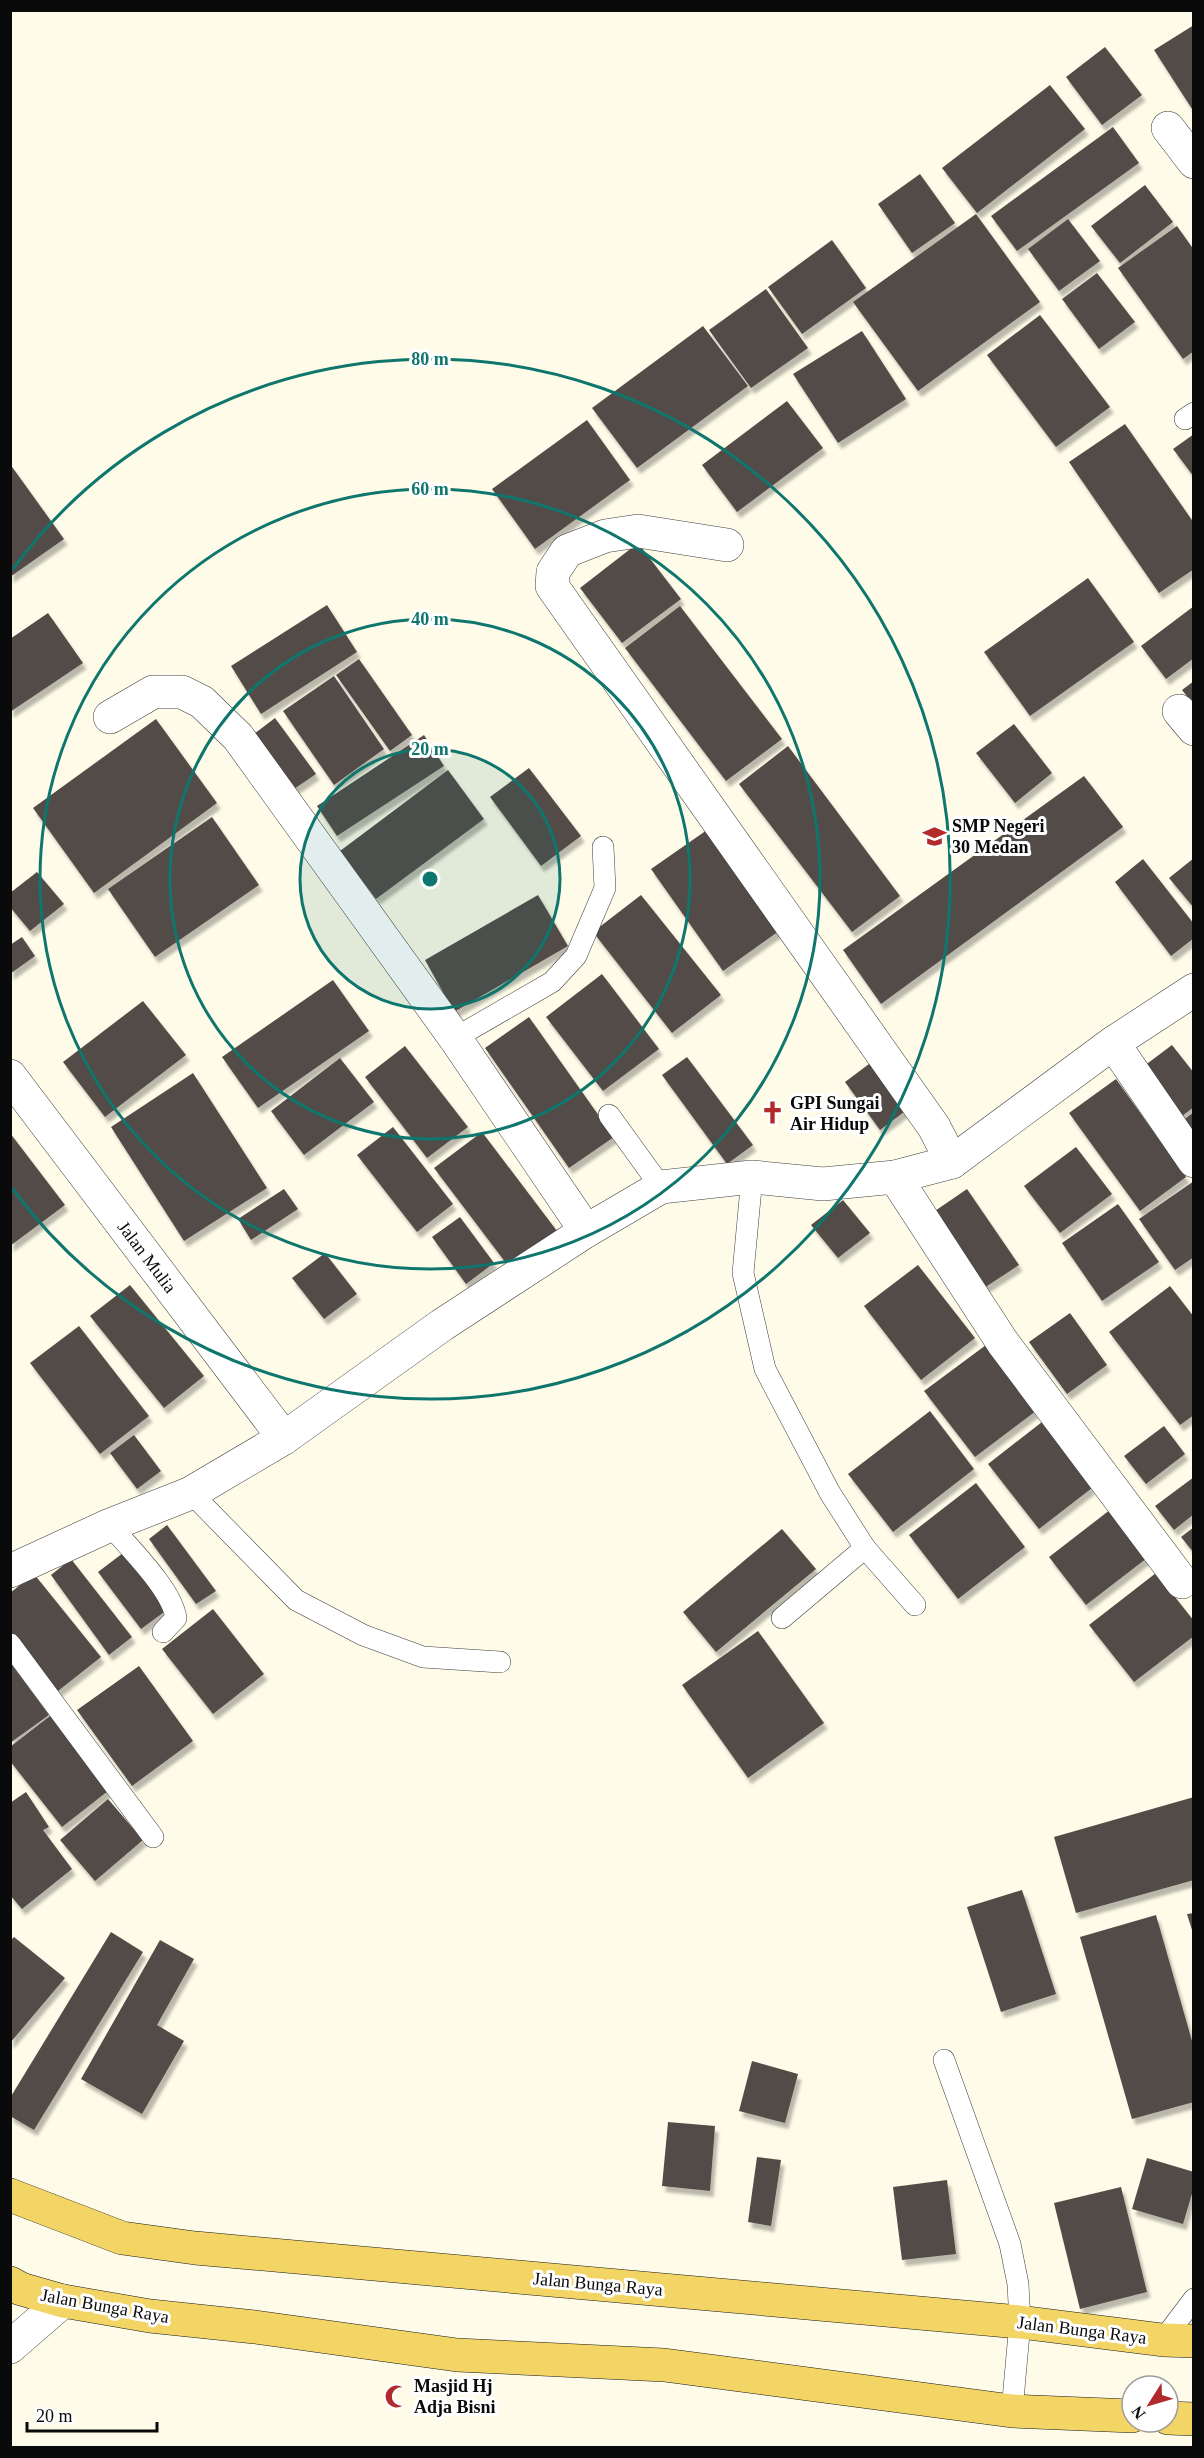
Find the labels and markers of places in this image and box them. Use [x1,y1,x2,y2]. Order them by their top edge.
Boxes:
place label: SMP Negeri 30 Medan [952,816,1044,857]
school or university icon: SMP Negeri 30 Medan [921,823,947,849]
centre of rings [420,869,440,889]
place label: GPI Sungai Air Hidup [790,1093,880,1134]
church icon: GPI Sungai Air Hidup [759,1100,785,1126]
place label: Masjid Hj Adja Bisni [414,2376,496,2417]
mosque icon: Masjid Hj Adja Bisni [383,2383,409,2409]

